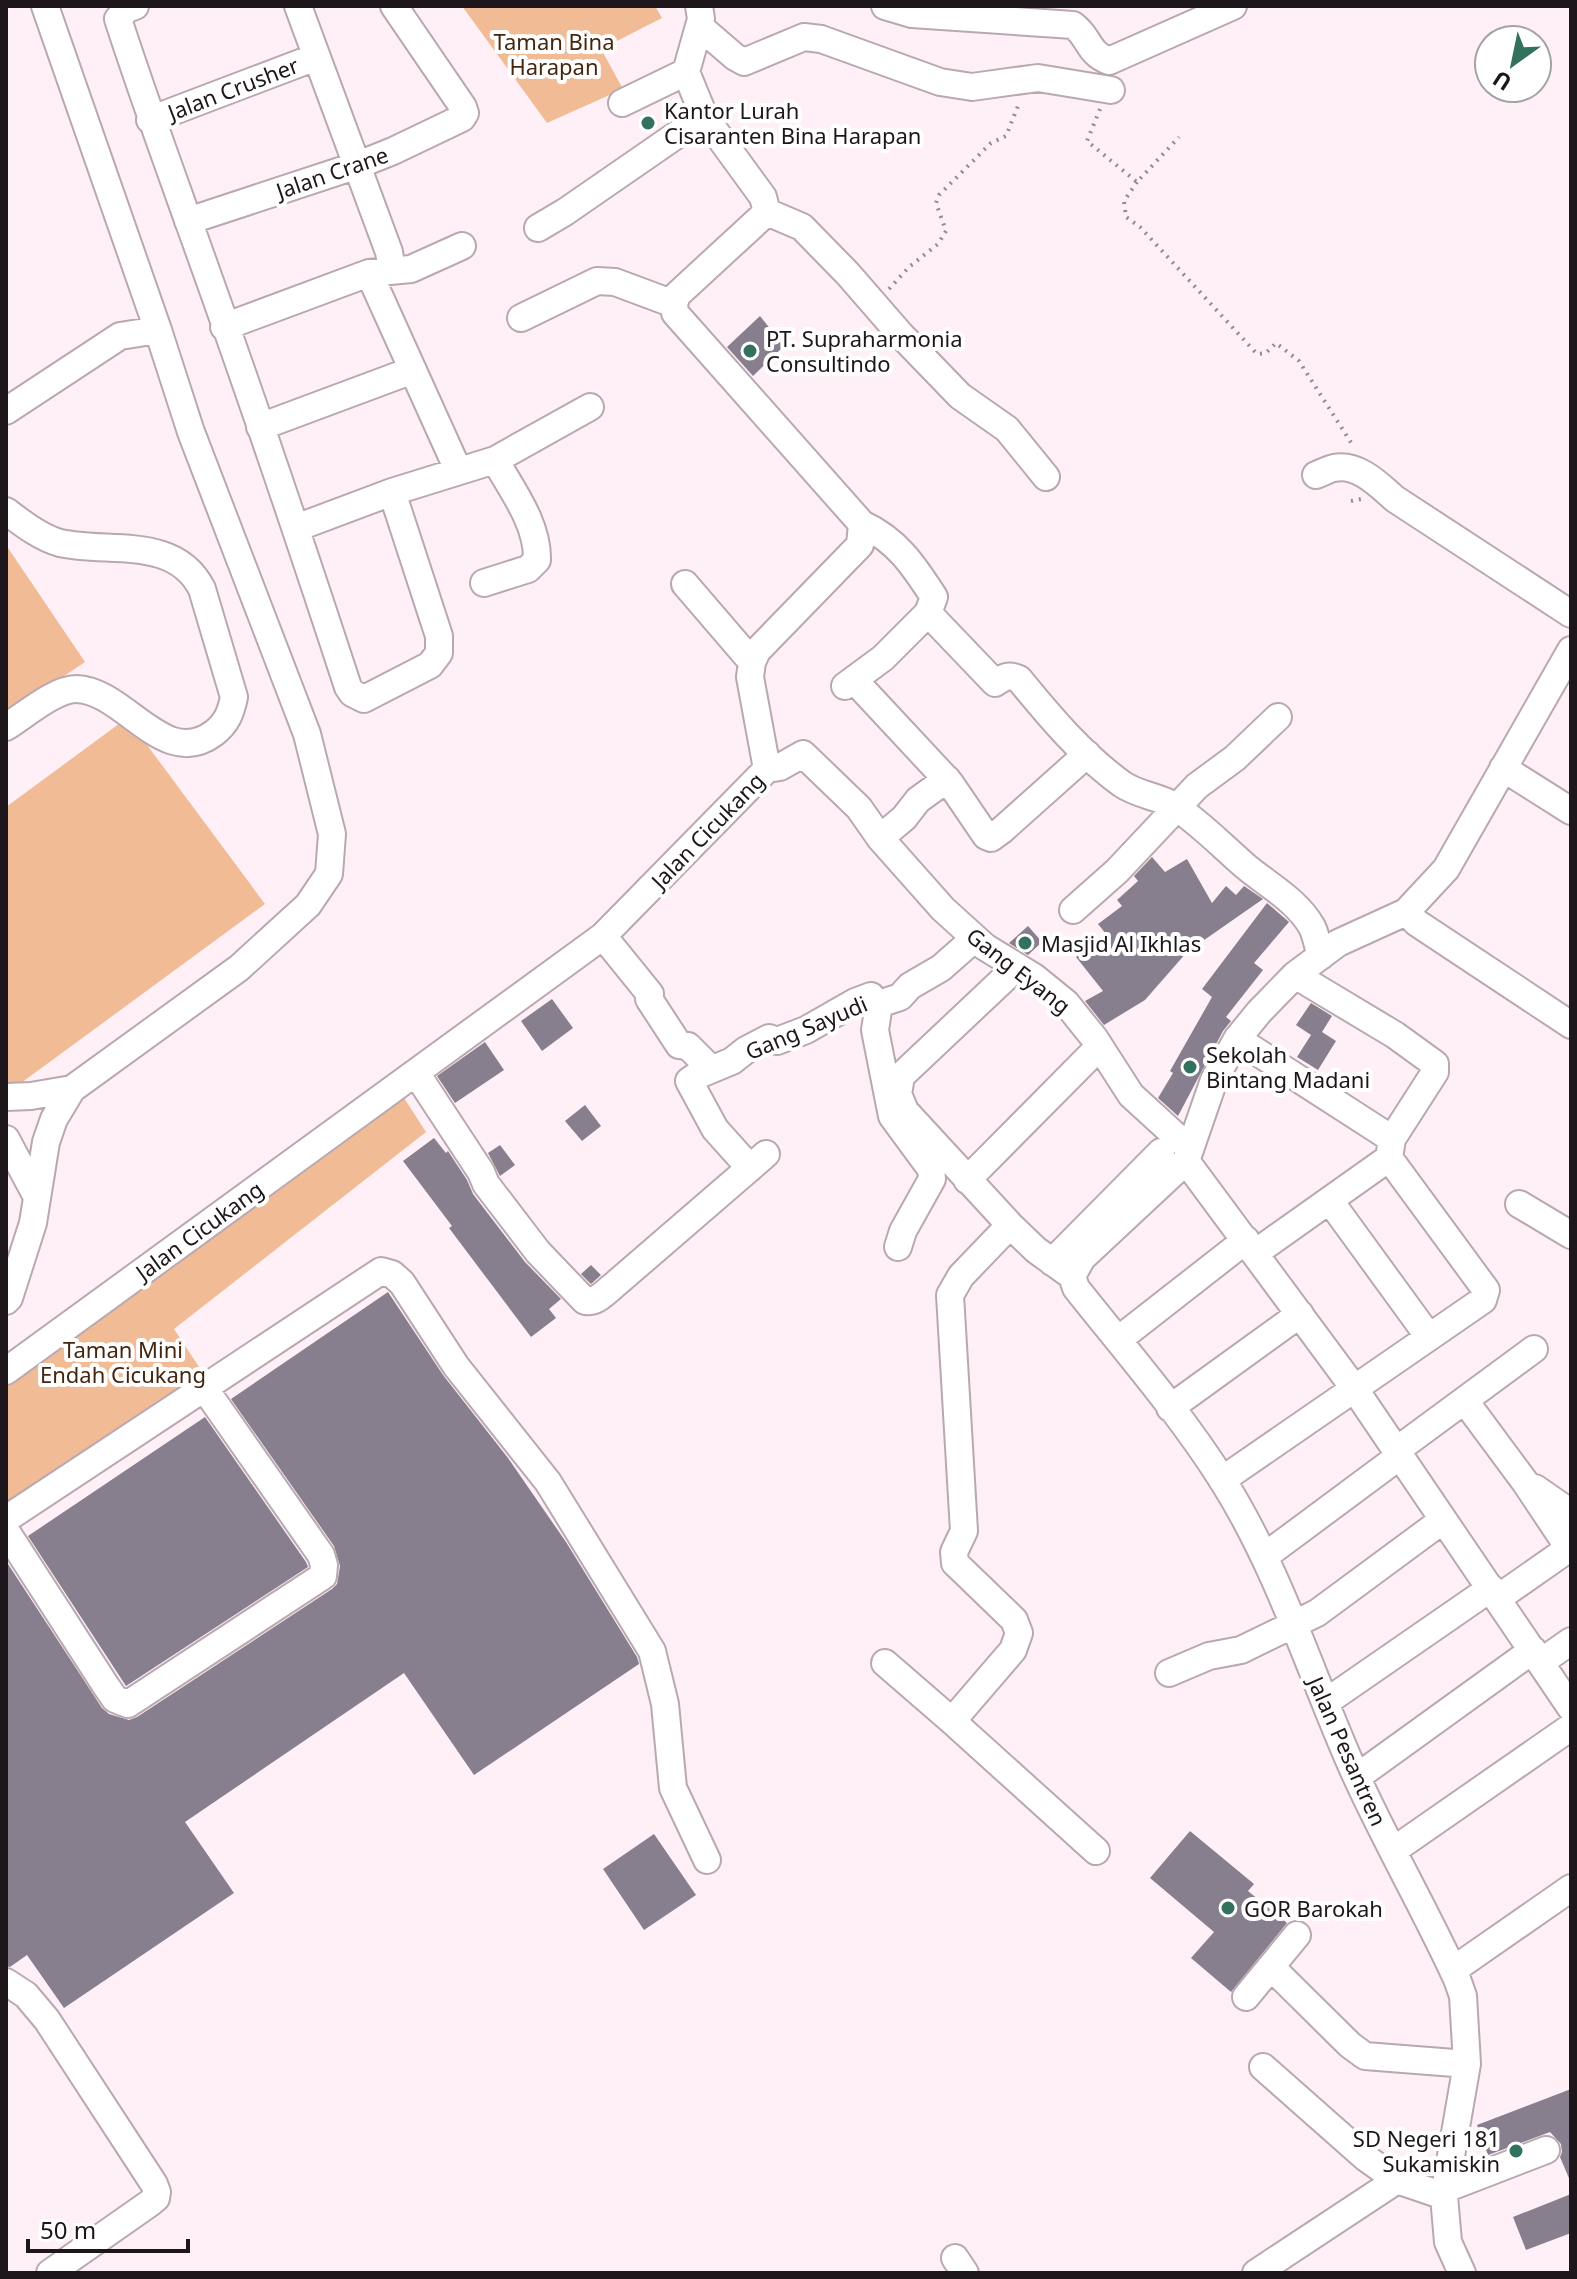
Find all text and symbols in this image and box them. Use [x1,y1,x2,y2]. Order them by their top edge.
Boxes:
north arrow [1473,24,1553,104]
park label: Taman Bina Harapan [494,26,614,81]
street label: Jalan Crusher [161,49,303,127]
text: U [1486,65,1517,99]
place label: Kantor Lurah Cisaranten Bina Harapan [664,95,921,150]
marker: Kantor Lurah Cisaranten Bina Harapan [639,114,657,132]
street label: Jalan Crane [270,139,392,206]
place label: PT. Supraharmonia Consultindo [766,323,963,378]
marker: PT. Supraharmonia Consultindo [741,342,759,360]
street label: Jalan Cicukang [642,765,770,896]
street label: Gang Eyang [961,920,1077,1020]
place label: Masjid Al Ikhlas [1041,928,1201,958]
marker: Masjid Al Ikhlas [1016,934,1034,952]
street label: Gang Sayudi [740,988,872,1066]
place label: Sekolah Bintang Madani [1206,1039,1370,1094]
marker: Sekolah Bintang Madani [1181,1058,1199,1076]
street label: Jalan Cicukang [128,1174,269,1288]
park label: Taman Mini Endah Cicukang [40,1334,206,1389]
street label: Jalan Pesantren [1301,1670,1394,1830]
place label: GOR Barokah [1244,1893,1383,1923]
marker: GOR Barokah [1219,1899,1237,1917]
place label: SD Negeri 181 Sukamiskin [1353,2123,1500,2178]
marker: SD Negeri 181 Sukamiskin [1507,2142,1525,2160]
scale bar [28,2203,188,2253]
text: 50 m [40,2213,96,2246]

